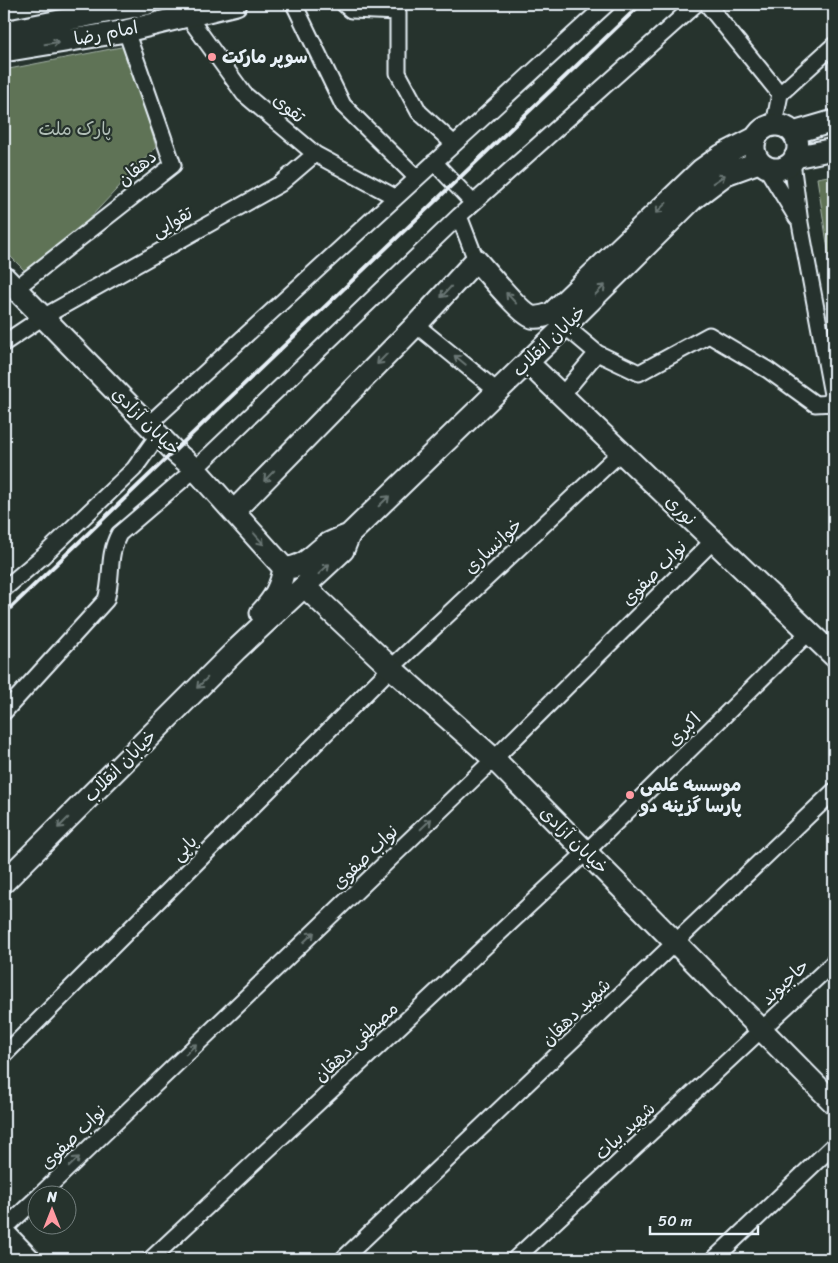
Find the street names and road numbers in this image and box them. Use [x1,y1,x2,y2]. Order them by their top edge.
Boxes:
street label: امام رضا [71,11,141,55]
street label: تقوی [265,85,313,132]
street label: دهقان [110,141,164,195]
street label: تقوایی [145,197,199,247]
street label: خیابان انقلاب [504,297,594,385]
street label: خیابان آزادی [104,379,188,463]
street label: نوری [657,487,705,533]
street label: خوانساری [456,510,530,582]
street label: نواب صفوی [613,532,695,614]
street label: اکبری [659,704,709,754]
street label: خیابان انقلاب [76,722,164,810]
street label: خیابان آزادی [532,798,616,882]
street label: نواب صفوی [324,817,406,897]
street label: پاپی [163,827,205,869]
street label: حاجیوند [753,951,817,1013]
street label: شهید دهقان [533,970,619,1054]
street label: مصطفی دهقان [306,994,406,1090]
street label: شهید بیات [587,1094,663,1168]
street label: نواب صفوی [32,1097,114,1177]

